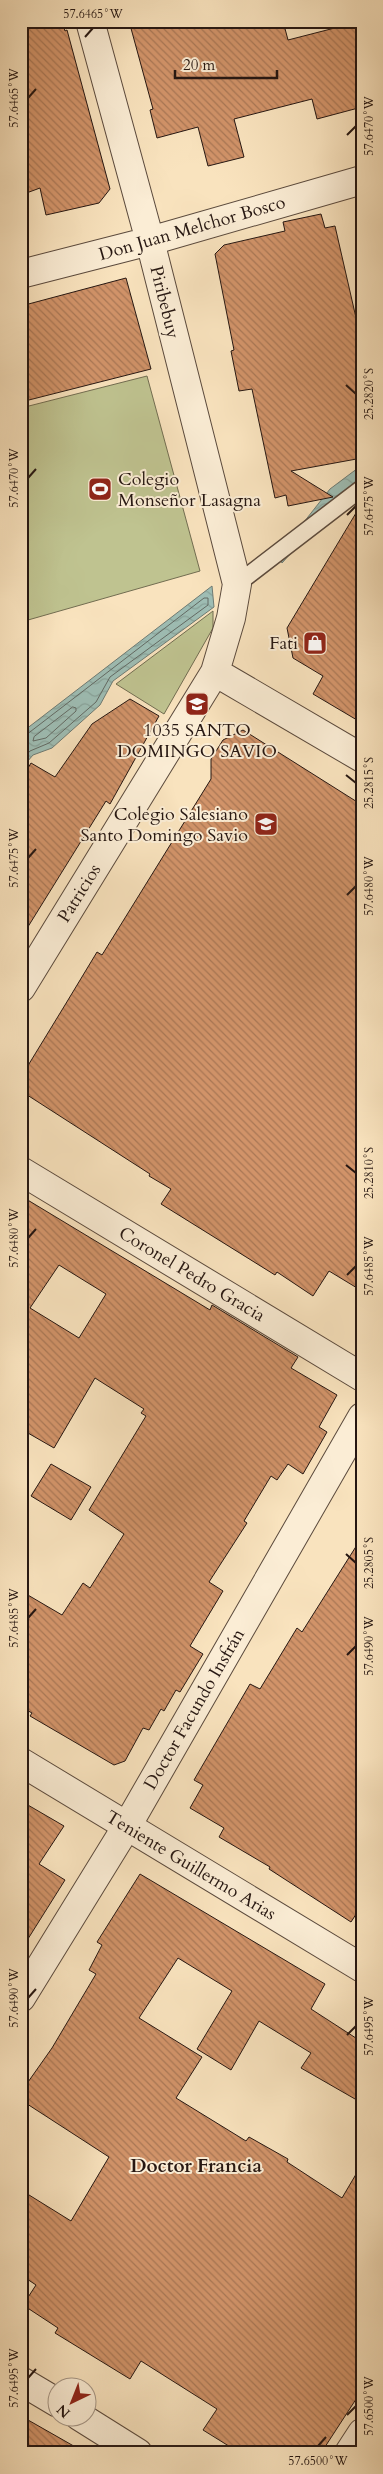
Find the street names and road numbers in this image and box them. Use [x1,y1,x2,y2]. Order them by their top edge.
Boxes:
street label: Don Juan Melchor Bosco [96,190,289,267]
street label: Piribebuy [143,263,186,342]
street label: Patricios [52,859,107,927]
street label: Coronel Pedro Gracia [114,1221,270,1328]
street label: Doctor Facundo Insfrán [138,1623,251,1794]
street label: Teniente Guillermo Arias [101,1805,281,1926]

